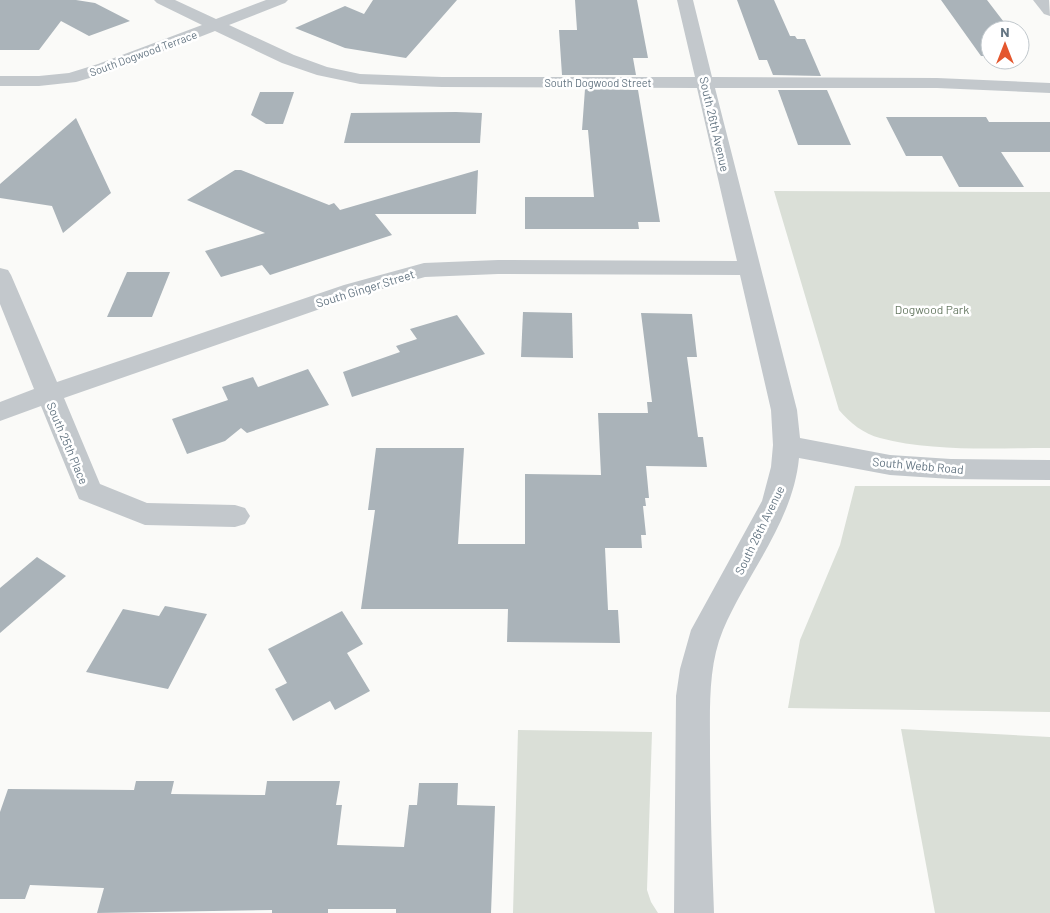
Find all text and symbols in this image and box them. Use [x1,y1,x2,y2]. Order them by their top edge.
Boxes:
north arrow [980,20,1030,70]
text: N [1000,23,1010,40]
street label: South Dogwood Terrace [87,27,199,79]
street label: South 26th Avenue [697,75,733,173]
street label: South Dogwood Street [544,76,652,89]
street label: South Ginger Street [314,266,416,310]
park label: Dogwood Park [895,302,969,316]
street label: South 25th Place [44,400,92,486]
street label: South Webb Road [872,454,964,476]
street label: South 26th Avenue [731,483,787,577]

